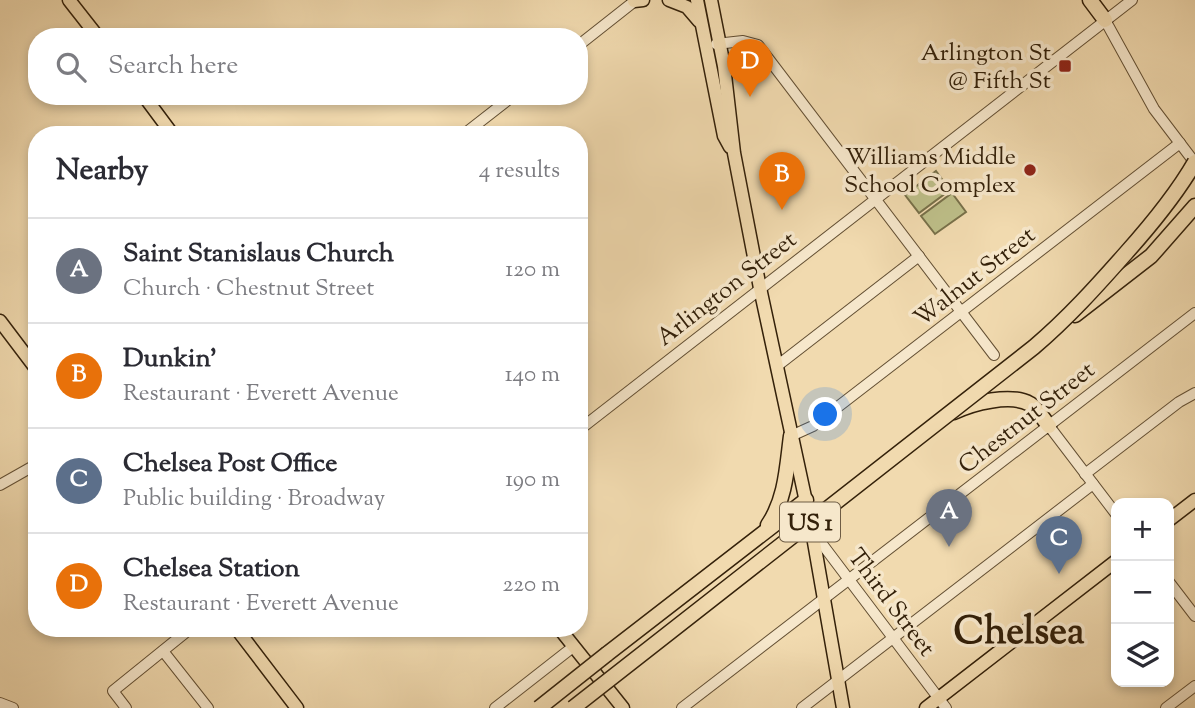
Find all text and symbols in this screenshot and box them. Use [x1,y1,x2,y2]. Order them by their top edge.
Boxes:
search box [28,28,588,105]
place label: Arlington St @ Fifth St [921,37,1051,99]
pin: D [727,39,773,97]
icon: search [52,48,90,86]
text: Search here [108,48,238,85]
marker: Arlington St @ Fifth St [1057,58,1073,74]
place label: Williams Middle School Complex [844,141,1016,203]
text: Nearby [56,150,148,193]
pin: B [759,152,805,210]
text: 4 results [479,155,560,188]
marker: Williams Middle School Complex [1022,162,1038,178]
street label: Walnut Street [907,219,1043,336]
street label: Arlington Street [650,224,805,355]
text: Saint Stanislaus Church [123,236,394,273]
text: A [70,254,88,287]
text: 120 m [505,254,560,287]
text: Church · Chestnut Street [123,273,374,306]
text: Dunkin' [123,341,217,378]
street label: Chestnut Street [952,354,1103,483]
text: B [72,359,86,392]
text: 140 m [505,359,560,392]
text: Restaurant · Everett Avenue [123,378,399,411]
your location [808,397,842,431]
text: Chelsea Post Office [123,446,337,483]
text: C [70,464,88,497]
text: 190 m [505,464,560,497]
text: Public building · Broadway [123,483,385,516]
pin: A [926,489,972,547]
map controls [1111,498,1174,687]
button: + [1111,498,1174,561]
road number: US 1 [780,502,840,542]
pin: C [1036,516,1082,574]
street label: Third Street [839,542,942,664]
text: Chelsea Station [123,551,300,588]
button: − [1111,561,1174,624]
text: D [70,569,88,602]
text: 220 m [502,569,560,602]
text: Restaurant · Everett Avenue [123,588,399,621]
district label: Chelsea [954,607,1085,661]
button: layers [1111,624,1174,687]

